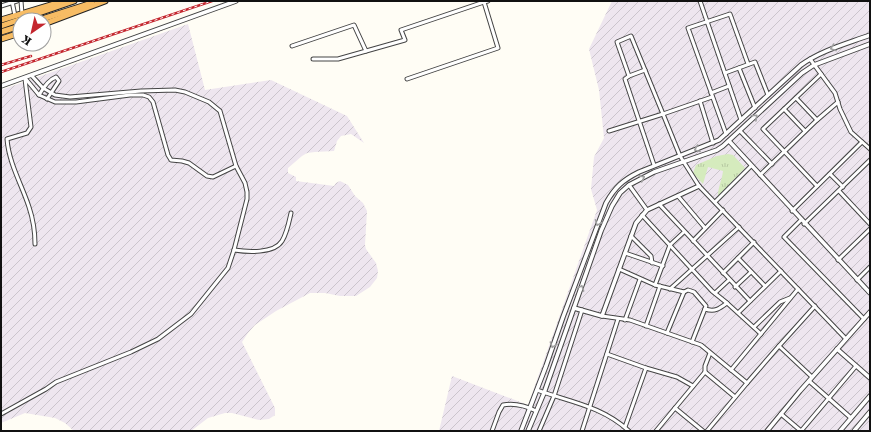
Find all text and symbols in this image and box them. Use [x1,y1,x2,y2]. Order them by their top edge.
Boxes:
north arrow [12,12,52,52]
text: K [19,32,34,48]
one-way arrow [830,44,837,52]
one-way arrow [750,115,758,122]
one-way arrow [693,145,700,153]
one-way arrow [638,175,645,183]
one-way arrow [595,219,603,226]
one-way arrow [576,284,585,291]
one-way arrow [550,341,558,348]

